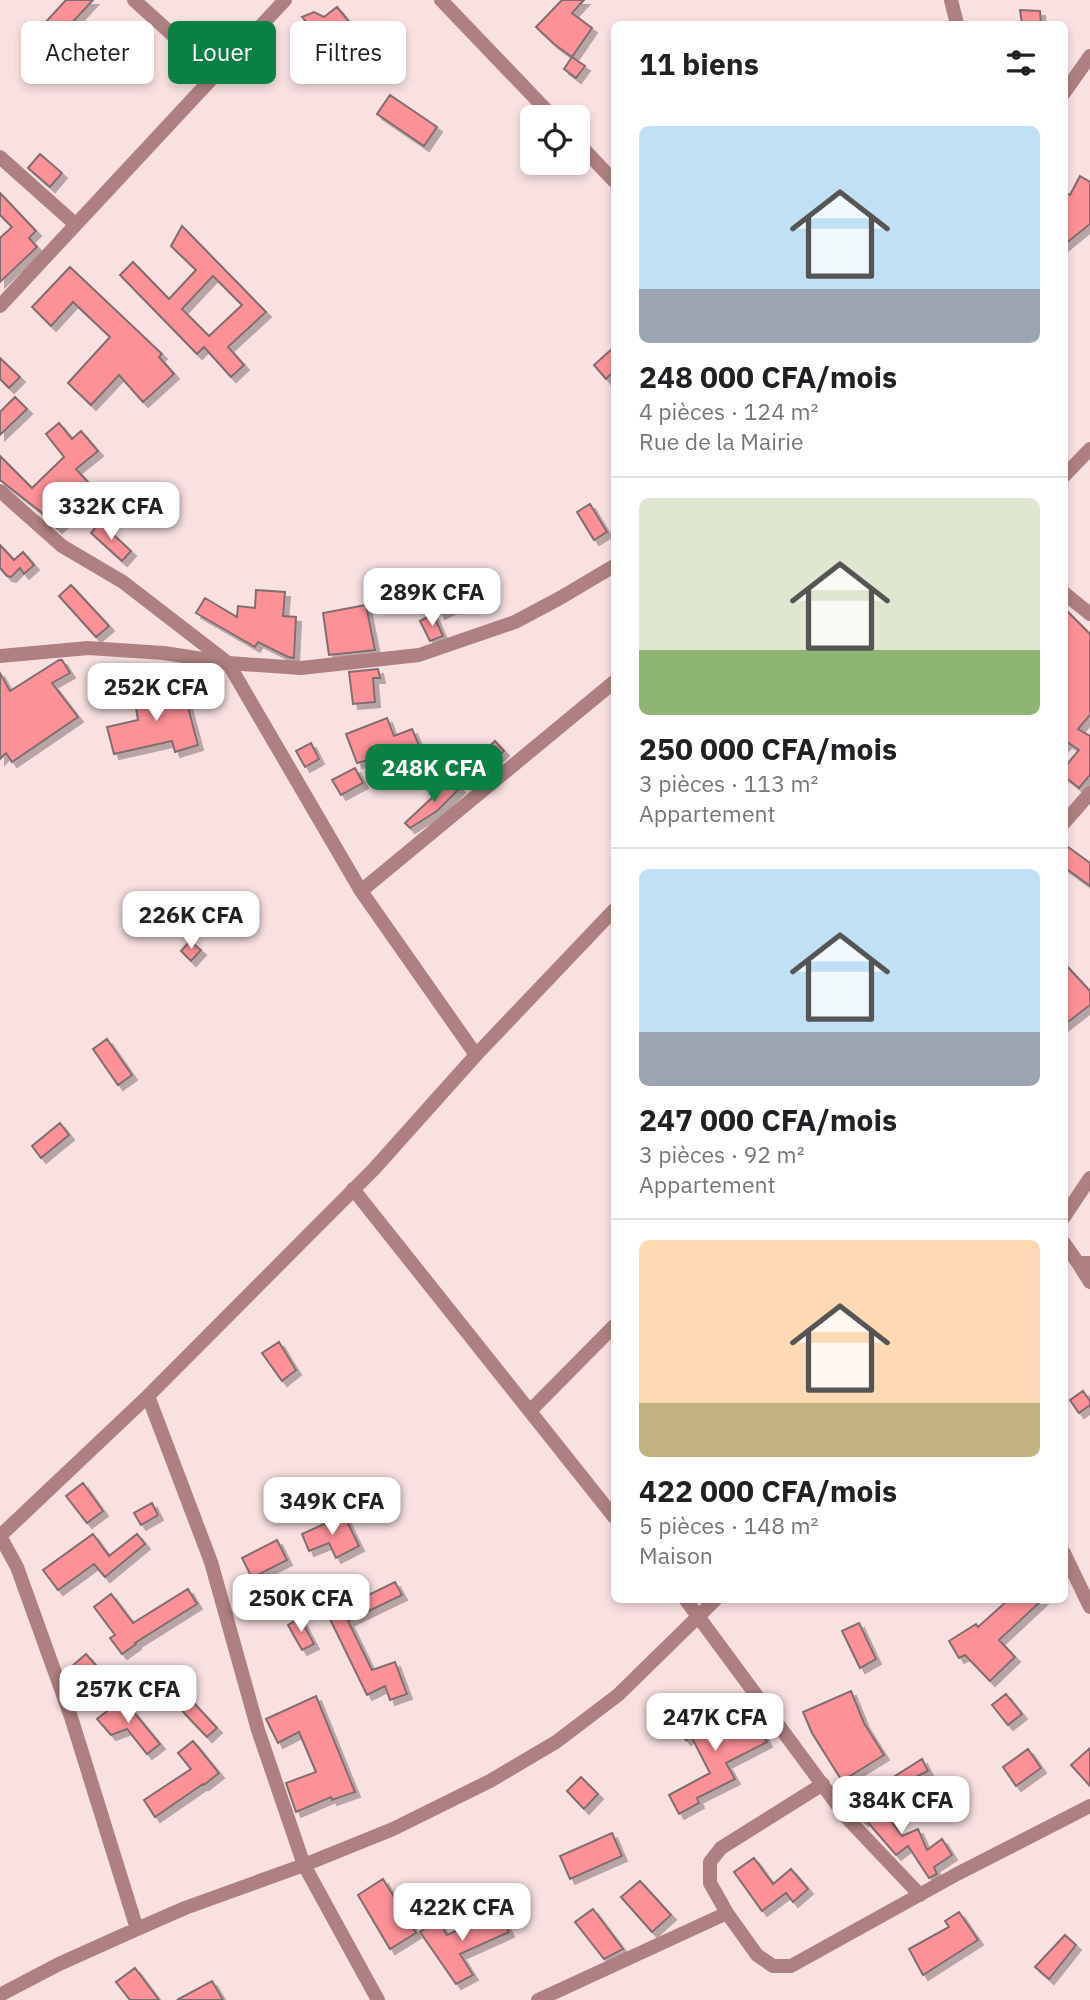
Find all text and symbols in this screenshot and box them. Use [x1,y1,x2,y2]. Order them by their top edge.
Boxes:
chip: Acheter [21,21,154,84]
chip: Louer [168,21,276,84]
chip: Filtres [290,21,406,84]
text: 11 biens [639,44,759,83]
icon: filters [1002,44,1040,82]
map controls [520,105,590,175]
button: locate [520,105,590,175]
icon: home [777,171,903,297]
text: 248 000 CFA/mois [639,357,897,396]
text: 4 pièces · 124 m² [639,396,818,426]
text: Rue de la Mairie [639,426,804,456]
pin: 332K CFA [39,482,183,542]
text: 332K CFA [58,490,164,520]
icon: home [777,543,903,669]
pin: 289K CFA [360,568,504,628]
text: 289K CFA [379,576,485,606]
pin: 252K CFA [84,664,228,723]
text: 252K CFA [103,671,209,701]
text: 250 000 CFA/mois [639,729,897,768]
pin: 248K CFA [362,744,506,804]
text: 248K CFA [381,752,487,782]
text: 3 pièces · 113 m² [639,768,818,798]
text: Appartement [639,798,776,828]
pin: 226K CFA [119,892,263,951]
text: 226K CFA [138,899,244,929]
icon: home [777,914,903,1040]
text: 247 000 CFA/mois [639,1100,897,1139]
text: 3 pièces · 92 m² [639,1139,805,1169]
text: Appartement [639,1169,776,1199]
icon: home [777,1285,903,1411]
text: 422 000 CFA/mois [639,1471,897,1510]
pin: 349K CFA [260,1478,404,1537]
text: 349K CFA [279,1485,385,1515]
text: 5 pièces · 148 m² [639,1510,818,1540]
text: Maison [639,1540,713,1570]
pin: 250K CFA [229,1574,373,1634]
text: 250K CFA [248,1582,354,1612]
pin: 257K CFA [56,1666,200,1725]
text: 257K CFA [75,1673,181,1703]
pin: 247K CFA [643,1694,787,1753]
text: 247K CFA [662,1701,768,1731]
pin: 384K CFA [829,1776,973,1836]
text: 384K CFA [848,1784,954,1814]
pin: 422K CFA [390,1884,534,1943]
text: 422K CFA [409,1891,515,1921]

